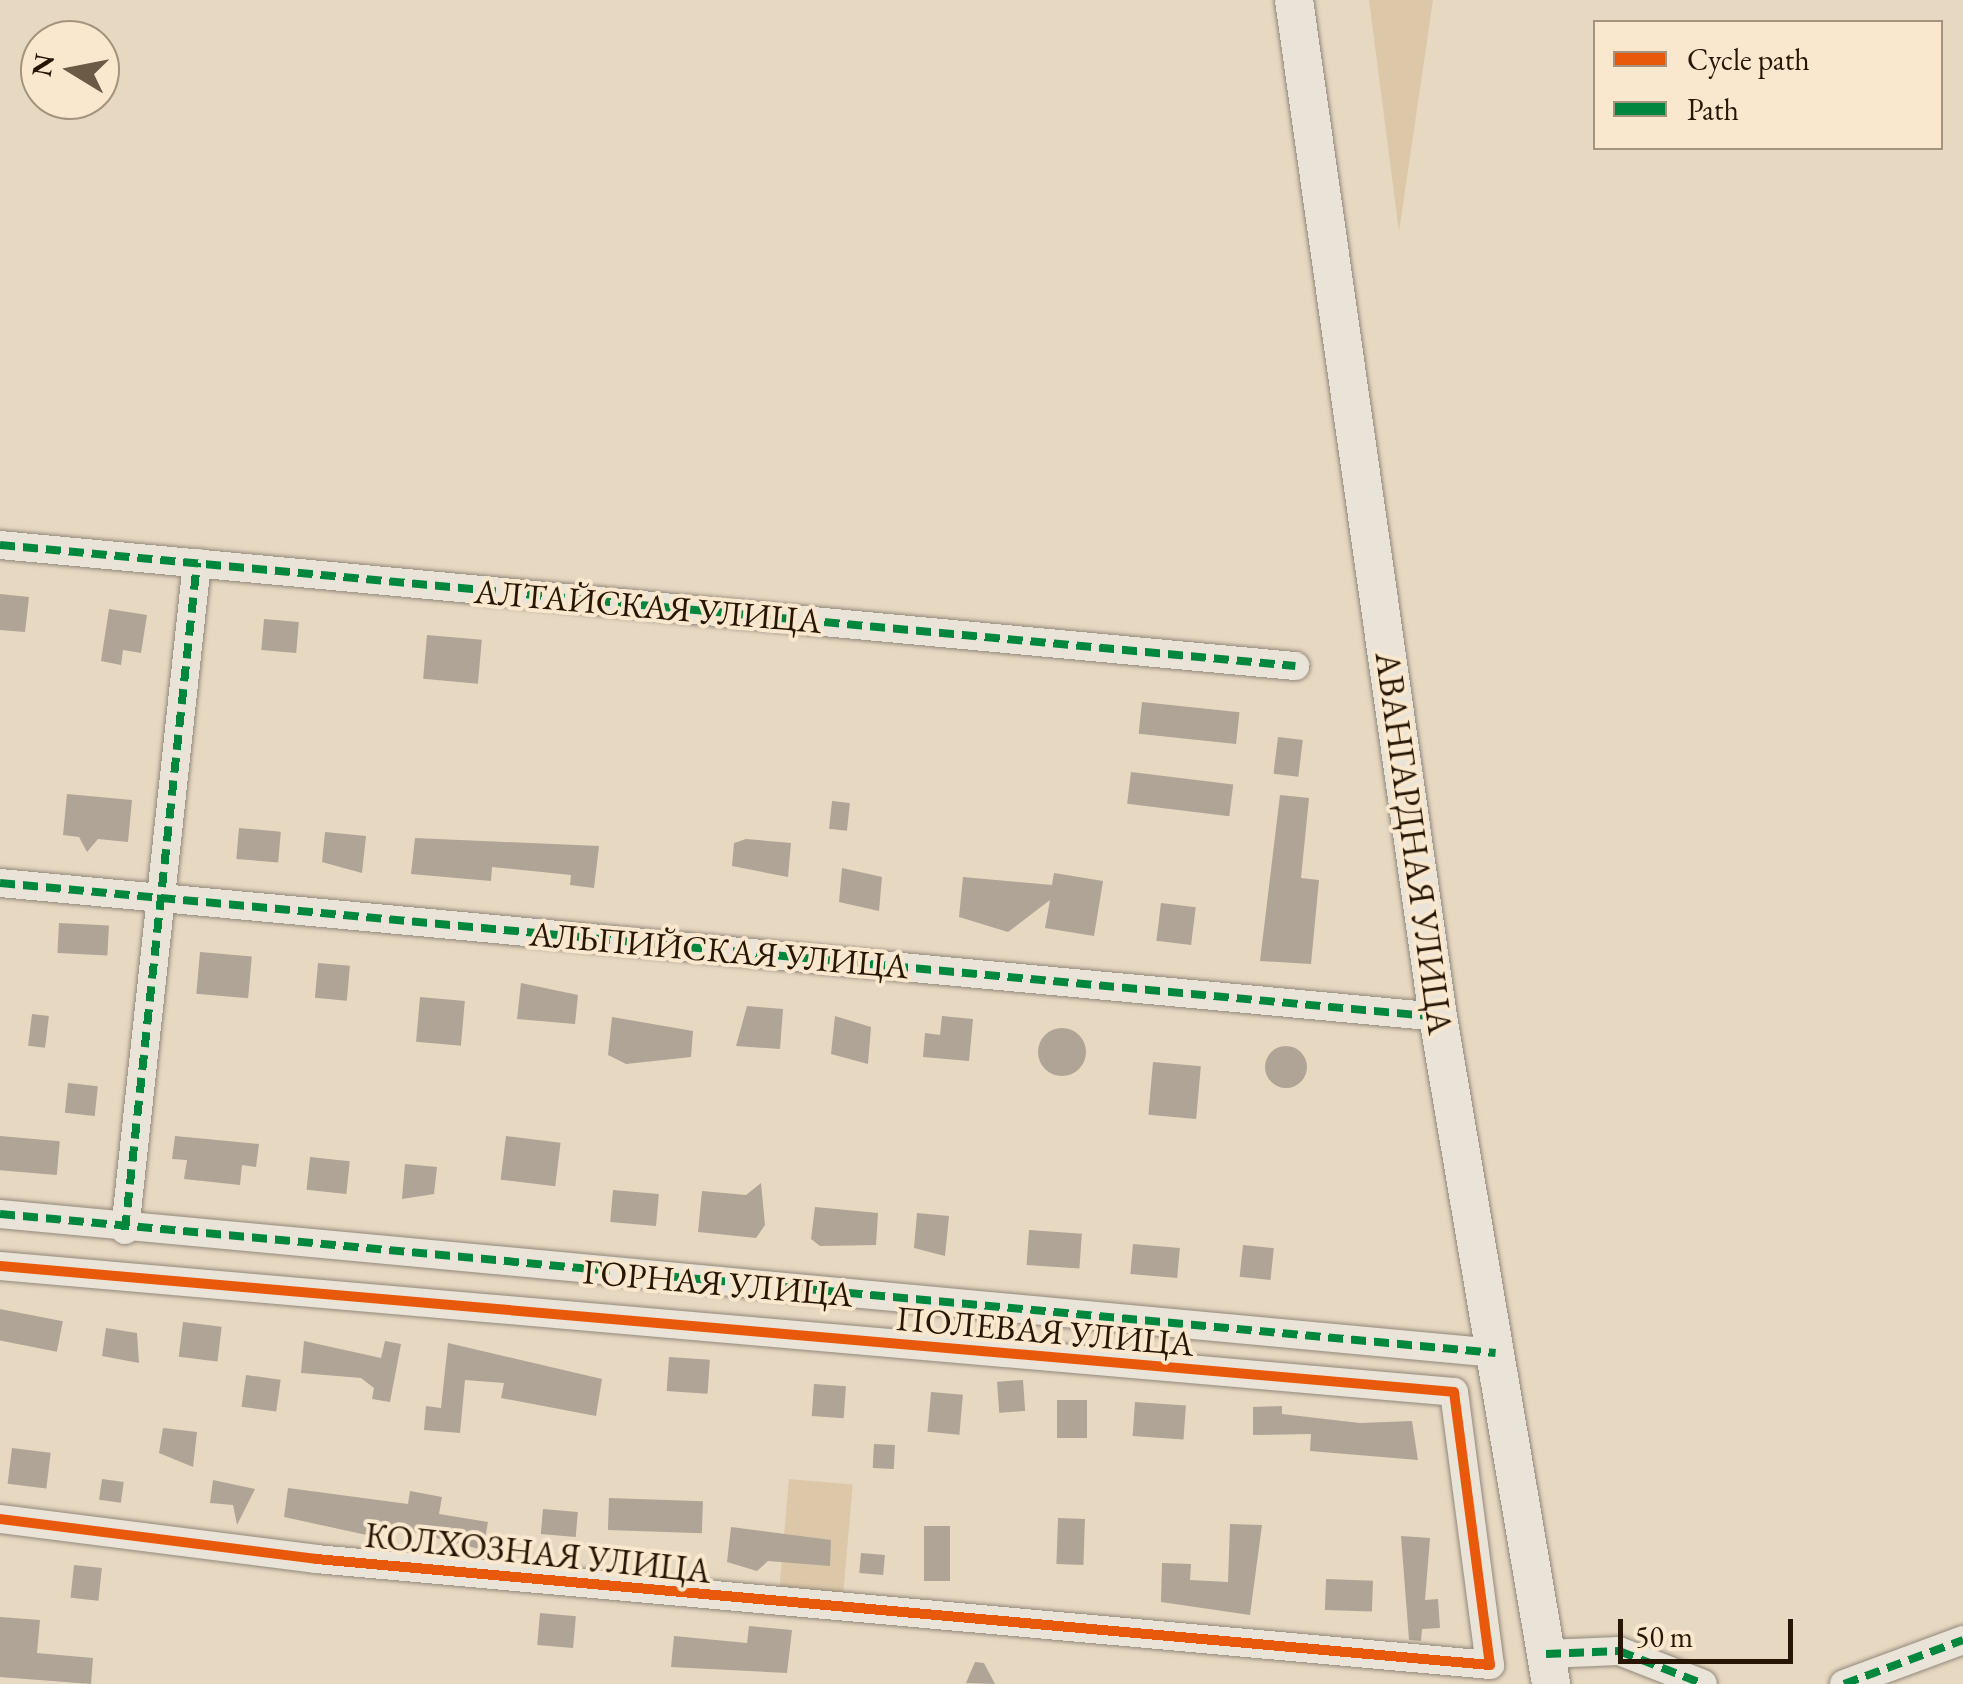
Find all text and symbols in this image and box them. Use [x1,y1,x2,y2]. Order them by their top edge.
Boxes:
north arrow [20,20,120,120]
legend [1593,20,1943,150]
text: Cycle path [1687,40,1810,79]
text: N [23,51,62,79]
text: Path [1687,90,1739,129]
street label: АЛТАЙСКАЯ УЛИЦА [472,570,824,642]
street label: АВАНГАРДНАЯ УЛИЦА [1366,649,1462,1037]
street label: АЛЬПИЙСКАЯ УЛИЦА [528,913,910,987]
street label: ГОРНАЯ УЛИЦА [581,1250,855,1316]
street label: ПОЛЕВАЯ УЛИЦА [894,1297,1196,1365]
street label: КОЛХОЗНАЯ УЛИЦА [363,1514,713,1592]
scale bar [1623,1599,1798,1661]
text: 50 m [1635,1617,1693,1656]

